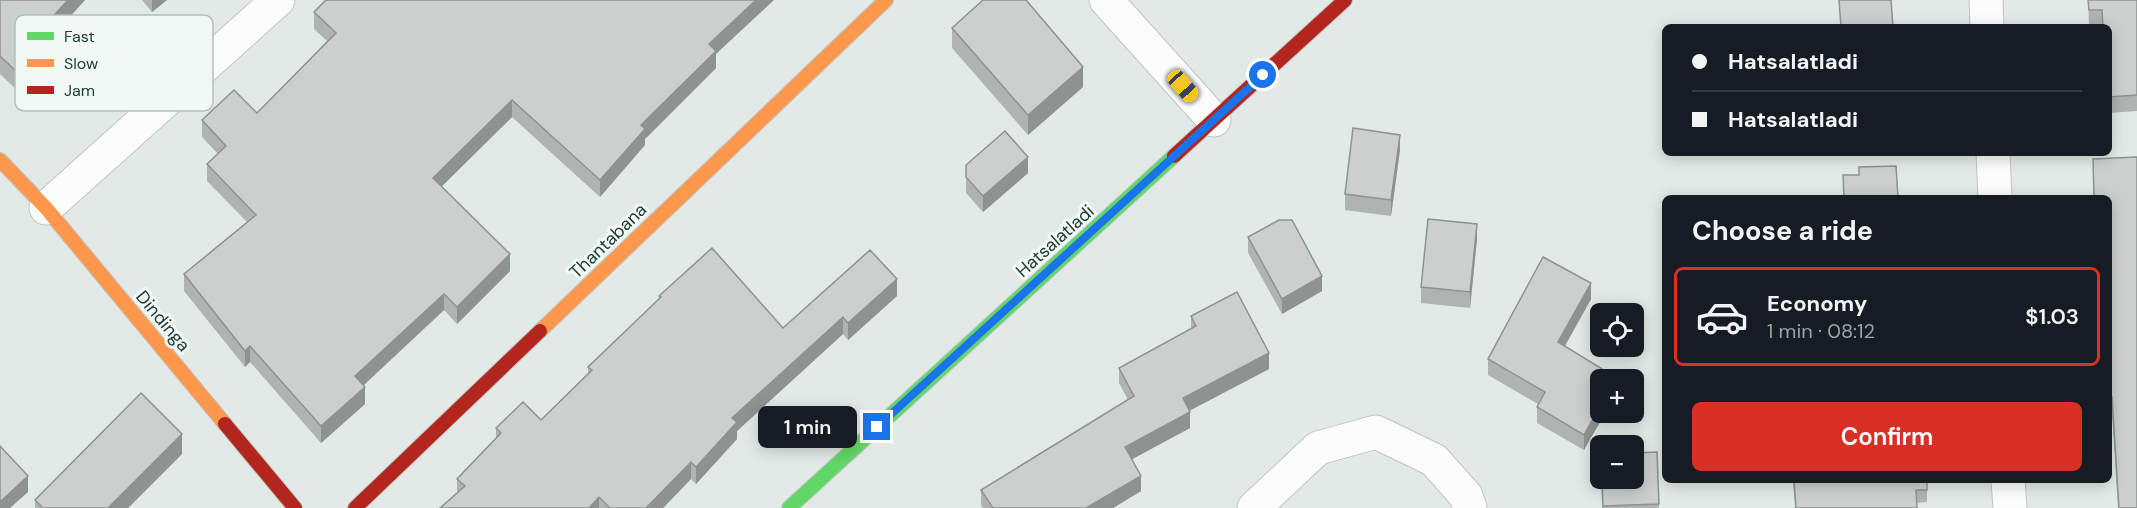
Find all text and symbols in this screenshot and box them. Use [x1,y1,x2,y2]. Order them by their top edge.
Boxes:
legend [15,15,213,111]
text: Fast [64,26,95,47]
text: Hatsalatladi [1728,47,1858,76]
text: Slow [64,53,98,74]
route start [1249,61,1276,88]
car [1164,67,1202,105]
text: Jam [64,80,95,101]
text: Hatsalatladi [1728,105,1858,134]
street label: Thantabana [564,198,652,284]
street label: Hatsalatladi [1011,199,1099,283]
text: Choose a ride [1692,213,1873,248]
street label: Dindinga [130,285,196,357]
text: Economy [1767,289,1867,318]
icon: car [1695,290,1749,344]
text: $1.03 [2025,302,2079,331]
map controls [1590,303,1644,489]
button: locate [1590,303,1644,357]
text: 1 min · 08:12 [1767,318,1875,344]
button: + [1590,369,1644,423]
button: Confirm [1692,402,2082,471]
callout: 1 min [757,406,856,448]
route end [863,413,890,440]
text: 1 min [784,414,831,440]
button: − [1590,435,1644,489]

